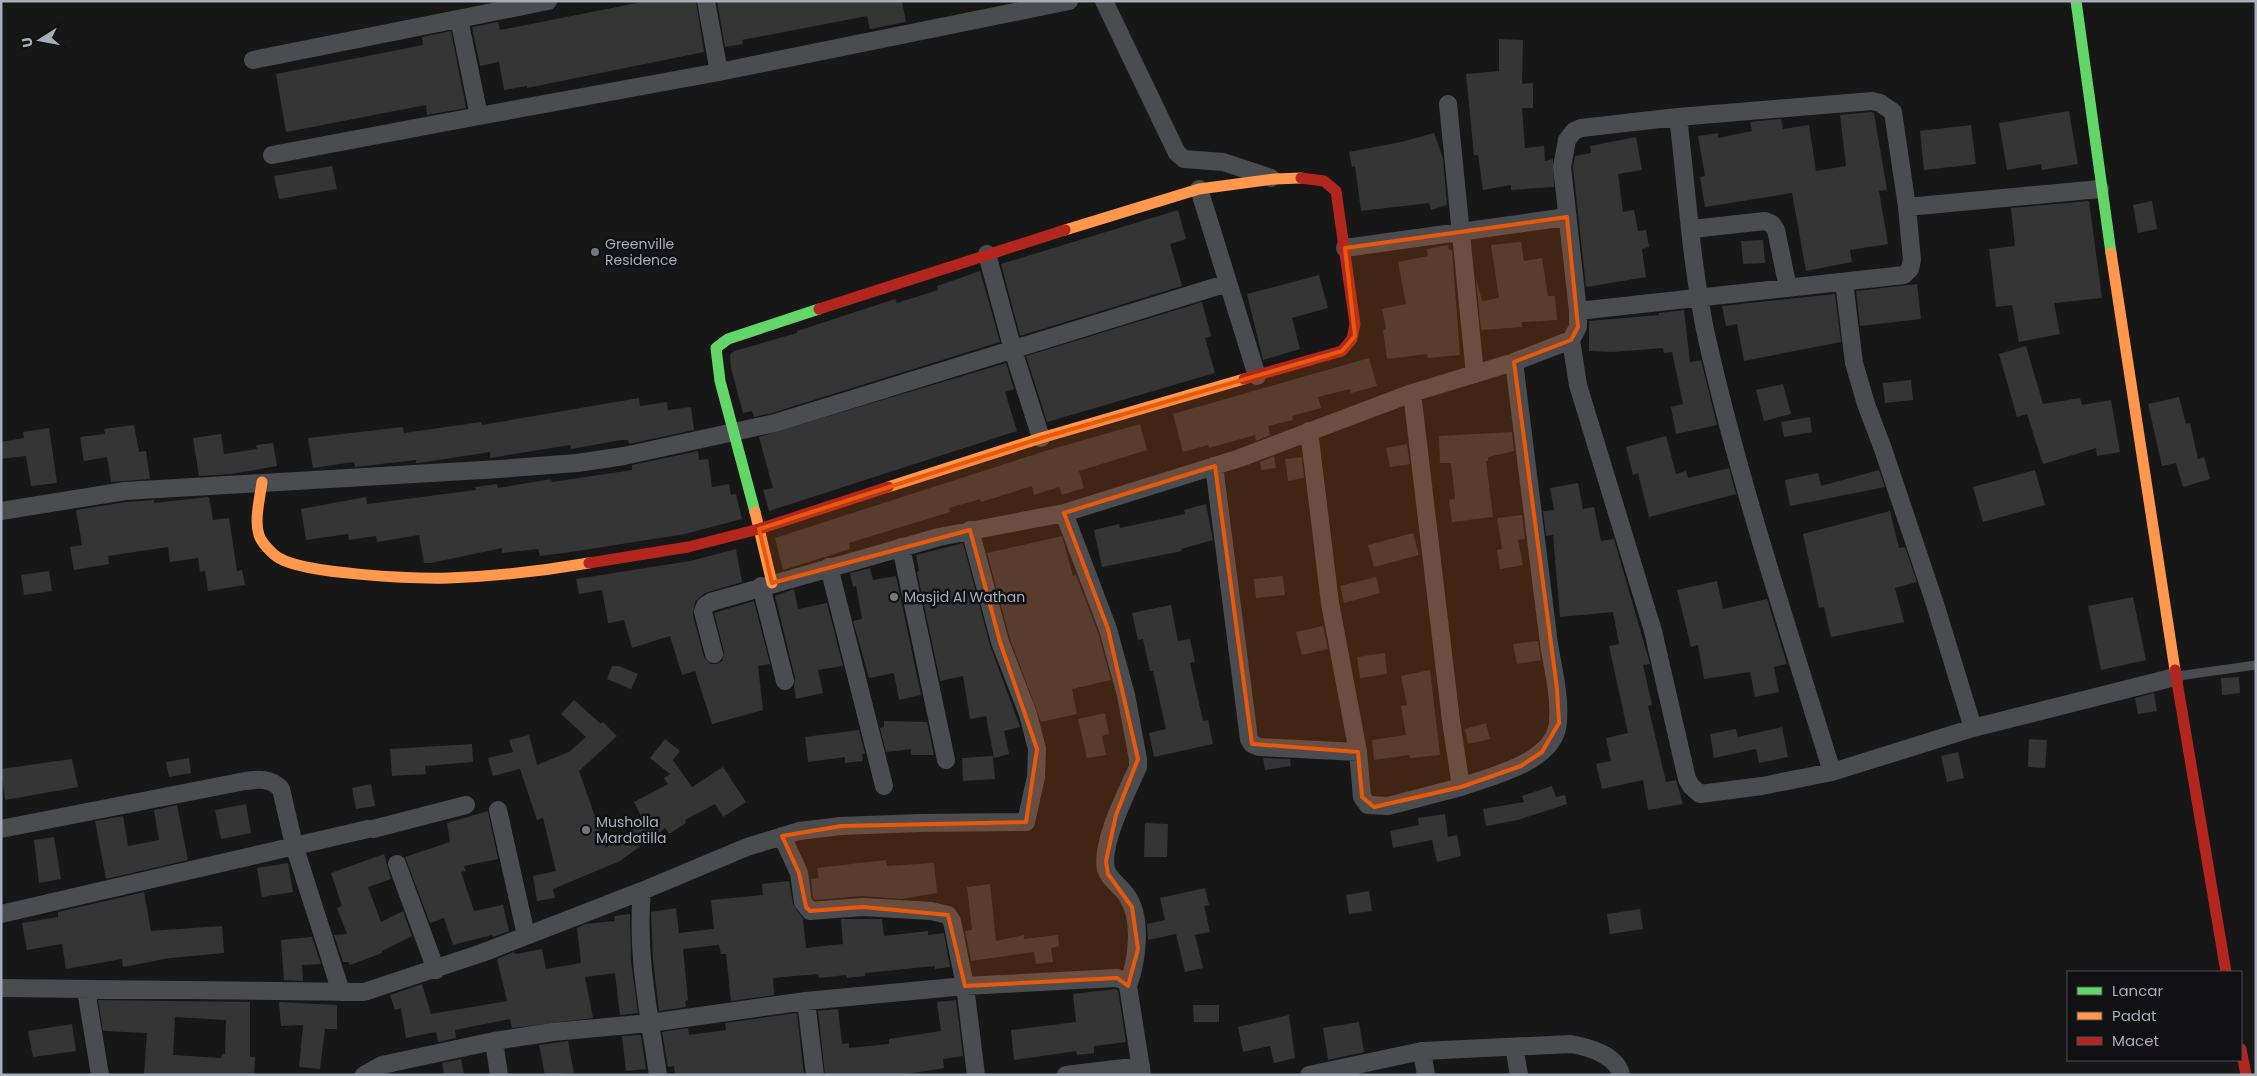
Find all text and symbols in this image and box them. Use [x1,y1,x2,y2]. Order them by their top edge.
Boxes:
north arrow [15,15,65,65]
text: U [16,36,38,49]
place label: Greenville Residence [605,234,678,270]
marker: Greenville Residence [589,246,601,258]
place label: Masjid Al Wathan [904,587,1025,607]
marker: Masjid Al Wathan [888,591,900,603]
place label: Musholla Mardatilla [596,812,667,848]
marker: Musholla Mardatilla [580,824,592,836]
legend [2067,971,2242,1061]
text: Lancar [2112,980,2163,1001]
text: Padat [2112,1005,2157,1026]
text: Macet [2112,1030,2159,1051]

